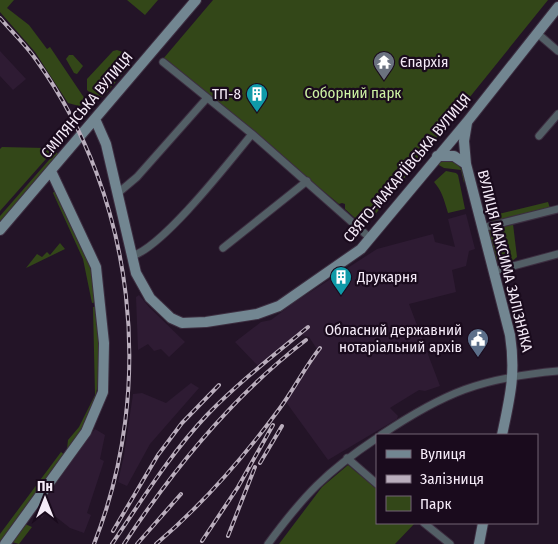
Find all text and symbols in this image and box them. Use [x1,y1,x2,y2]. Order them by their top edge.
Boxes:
street label: СМІЛЯНСЬКА ВУЛИЦЯ [37,48,137,162]
temple icon: Єпархія [372,50,396,81]
place label: Єпархія [400,53,448,71]
building icon: ТП-8 [245,82,269,113]
park label: Соборний парк [305,84,401,102]
place label: ТП-8 [212,85,241,103]
street label: СВЯТО-МАКАРІЇВСЬКА ВУЛИЦЯ [339,90,475,246]
street label: ВУЛИЦЯ МАКСИМА ЗАЛІЗНЯКА [474,168,536,354]
building icon: Друкарня [329,265,353,296]
place label: Друкарня [356,268,418,286]
place label: Обласний державний нотаріальний архів [325,321,462,356]
public building icon: Обласний державний нотаріальний архів [466,327,490,358]
legend [376,434,538,524]
text: Вулиця [420,445,466,463]
text: Залізниця [420,470,484,488]
north arrow [20,474,70,524]
text: Пн [37,478,53,495]
text: Парк [420,495,451,513]

